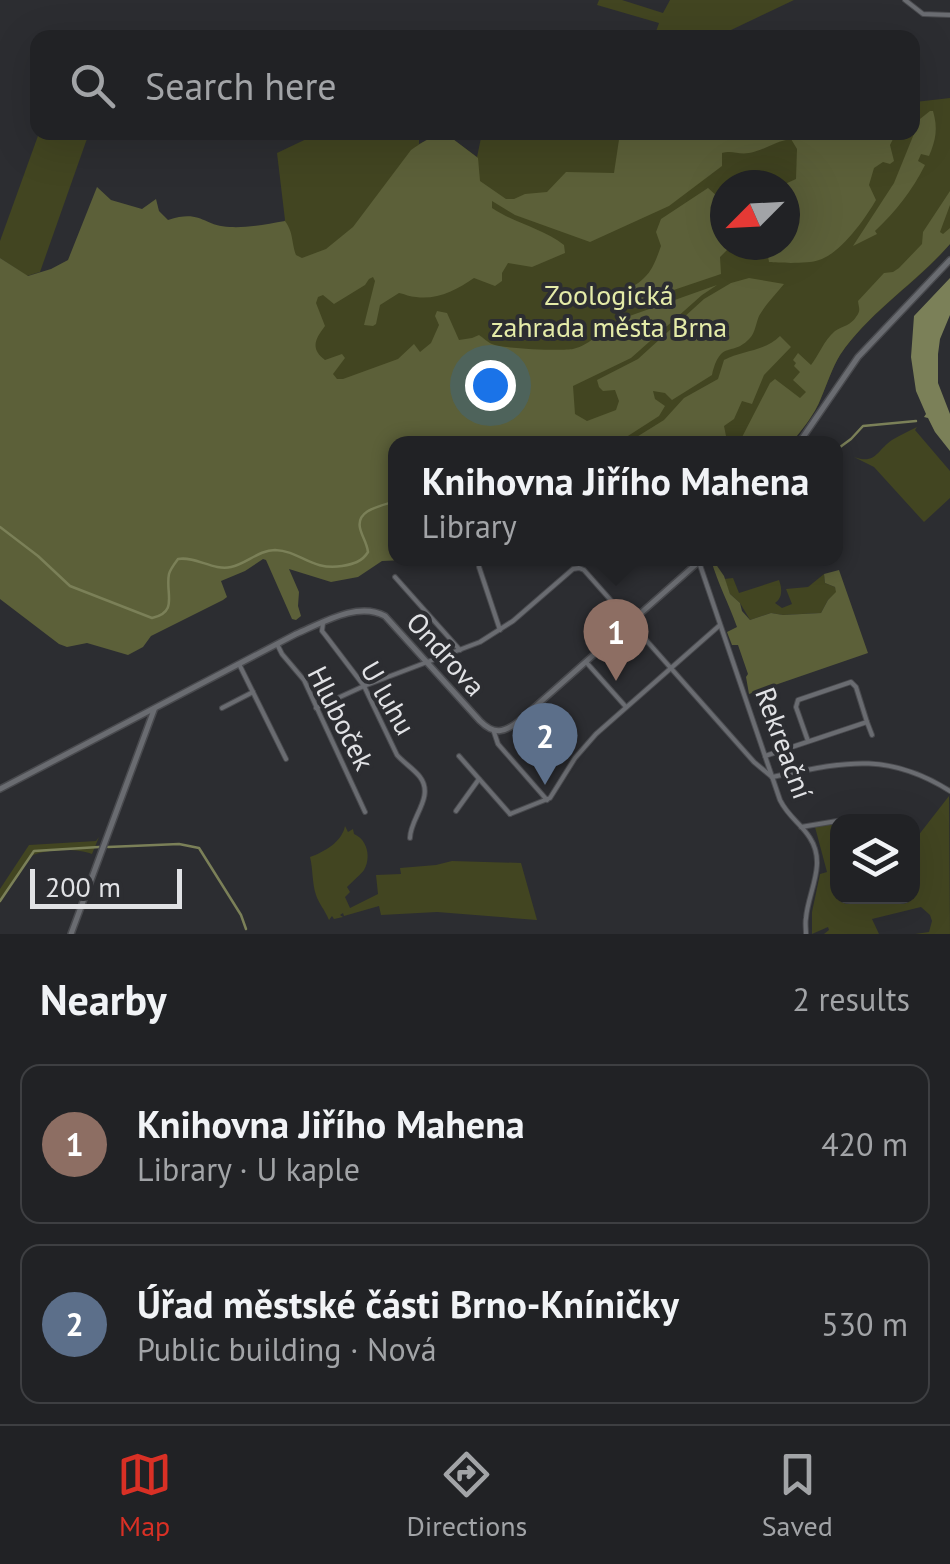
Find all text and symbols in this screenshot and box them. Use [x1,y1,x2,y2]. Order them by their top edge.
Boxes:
search box [30,30,920,140]
icon: search [65,58,120,113]
text: Search here [145,61,337,110]
north arrow [710,170,800,260]
park label: Zoologická zahrada města Brna [491,276,727,345]
your location [465,360,516,411]
popup [388,436,843,566]
text: Knihovna Jiřího Mahena [422,456,809,505]
text: Library [422,505,517,547]
pin: 1 [584,598,648,681]
street label: Ondrova [399,604,494,704]
street label: U luhu [353,654,424,741]
street label: Hluboček [300,660,384,777]
street label: Rekreační [747,682,822,804]
pin: 2 [512,702,578,785]
map controls [830,814,920,904]
button: layers [830,814,920,904]
scale bar [30,864,182,908]
text: 200 m [45,868,121,905]
text: Nearby [40,972,167,1027]
text: 2 results [792,978,910,1020]
text: Knihovna Jiřího Mahena [137,1099,525,1148]
text: 1 [65,1123,84,1165]
text: 420 m [821,1123,908,1165]
text: Library · U kaple [137,1148,360,1190]
text: Úřad městské části Brno-Kníničky [137,1279,679,1328]
text: 2 [65,1303,84,1345]
text: 530 m [821,1303,908,1345]
text: Public building · Nová [137,1328,437,1370]
tab: Map [117,1447,172,1544]
tab: Directions [406,1447,527,1544]
tab: Saved [762,1447,833,1544]

